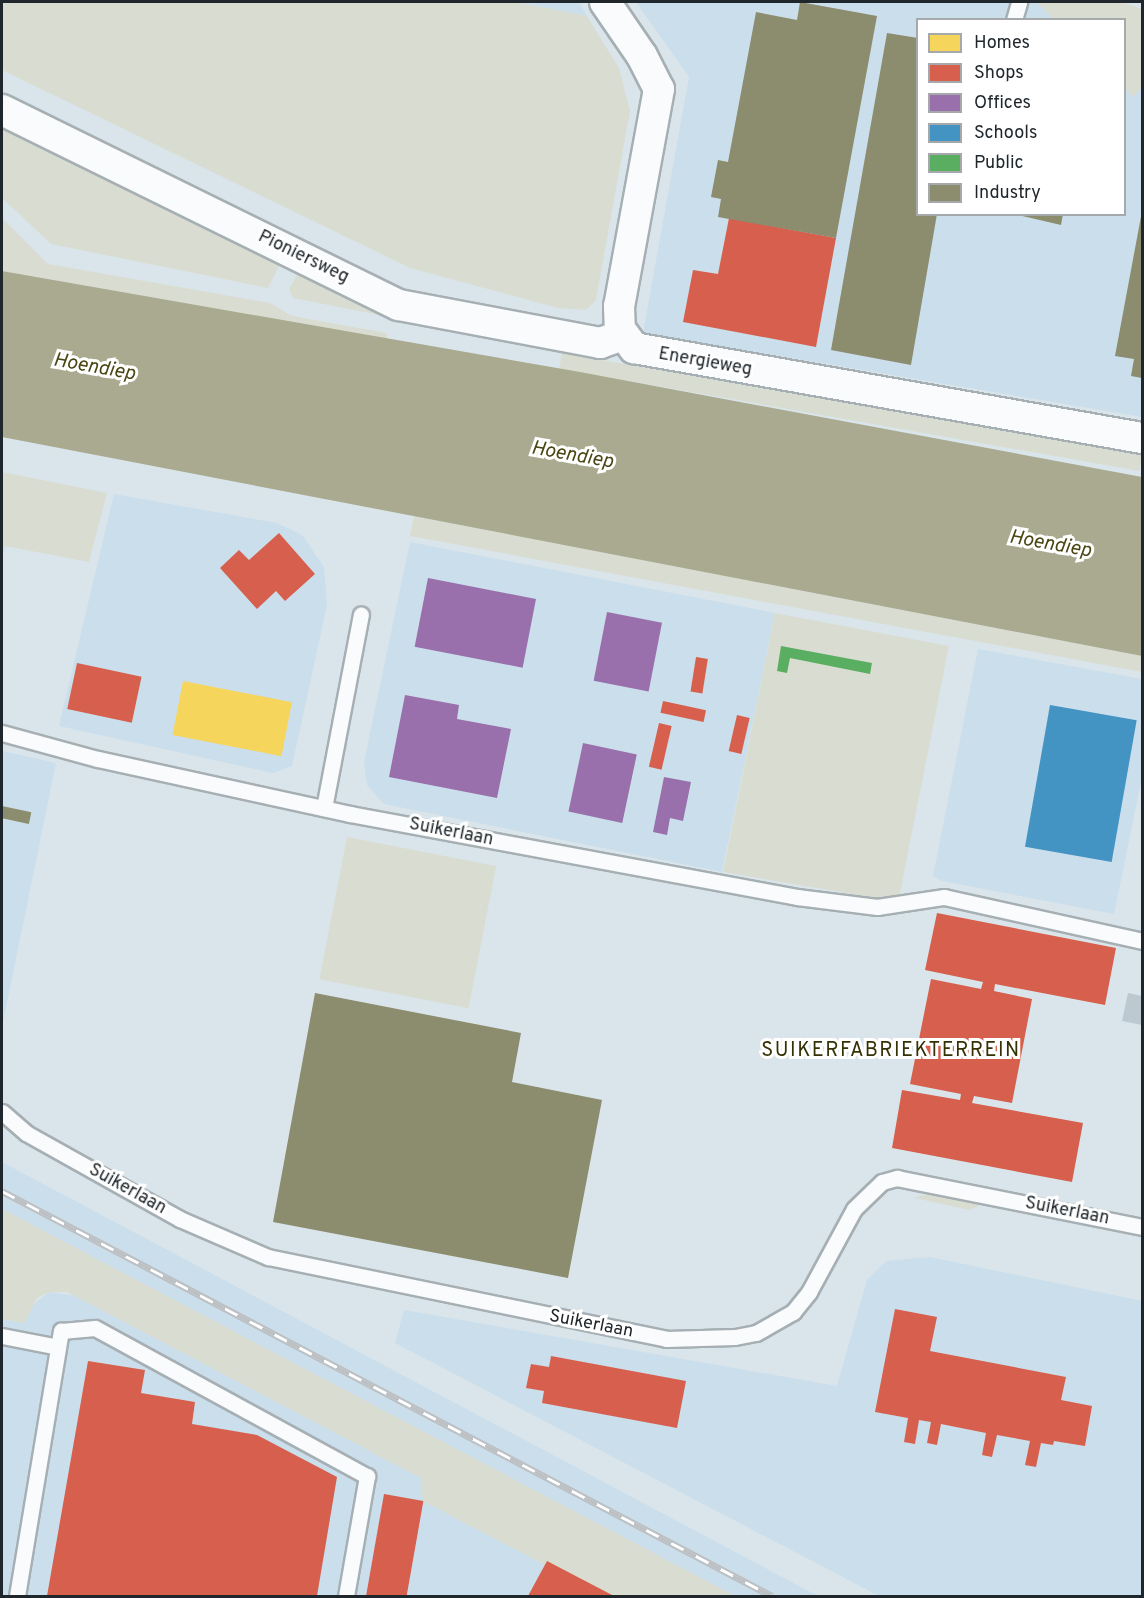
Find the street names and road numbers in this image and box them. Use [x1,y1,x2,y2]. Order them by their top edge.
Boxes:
street label: Pioniersweg [254,227,352,289]
street label: Energieweg [657,344,753,382]
street label: Suikerlaan [407,814,495,852]
street label: Suikerlaan [84,1160,170,1220]
street label: Suikerlaan [1023,1193,1111,1231]
street label: Suikerlaan [547,1306,635,1344]

